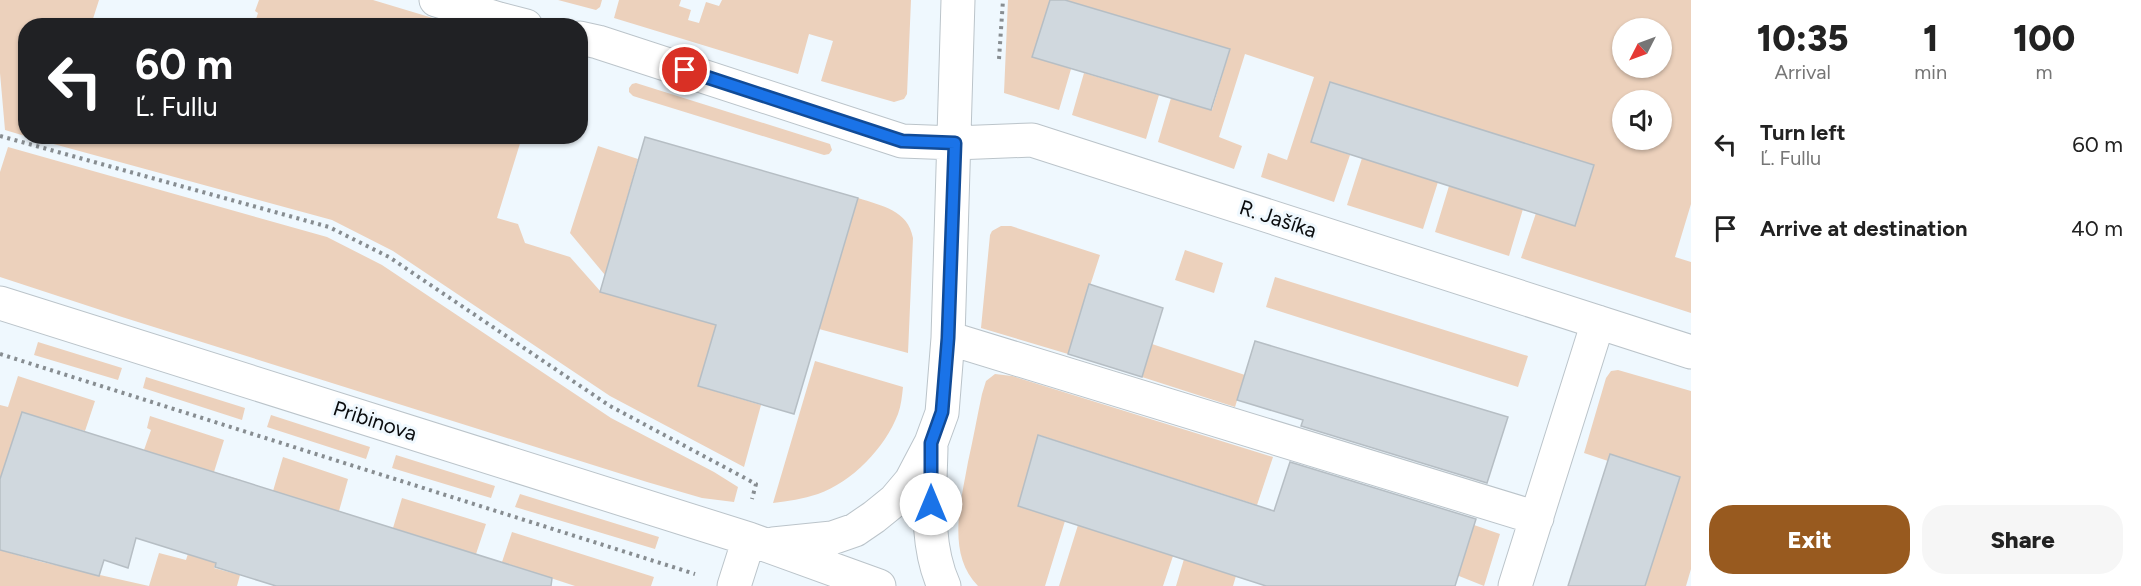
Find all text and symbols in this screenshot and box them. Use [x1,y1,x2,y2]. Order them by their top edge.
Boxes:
text: 10:35 [1757,17,1849,60]
text: 1 [1923,17,1938,60]
text: 100 [2013,17,2075,60]
north arrow [1612,18,1672,78]
map controls [1612,18,1672,150]
text: 60 m [135,39,233,90]
icon: left [36,42,114,120]
pin [659,44,710,95]
icon: arrive [668,53,701,86]
text: Arrival [1774,60,1831,84]
text: min [1914,60,1947,84]
text: m [2036,60,2053,84]
text: Ľ. Fullu [135,90,218,123]
button: sound [1612,90,1672,150]
text: Turn left [1760,119,1846,146]
icon: left [1709,128,1742,161]
text: 60 m [2072,131,2123,158]
text: Ľ. Fullu [1760,146,1821,170]
street label: R. Jašíka [1236,194,1320,243]
icon: arrive [1709,212,1742,245]
text: Arrive at destination [1760,215,1968,242]
text: 40 m [2071,215,2123,242]
street label: Pribinova [330,395,420,446]
position arrow [899,472,963,536]
button: Exit [1709,505,1910,574]
button: Share [1922,505,2123,574]

